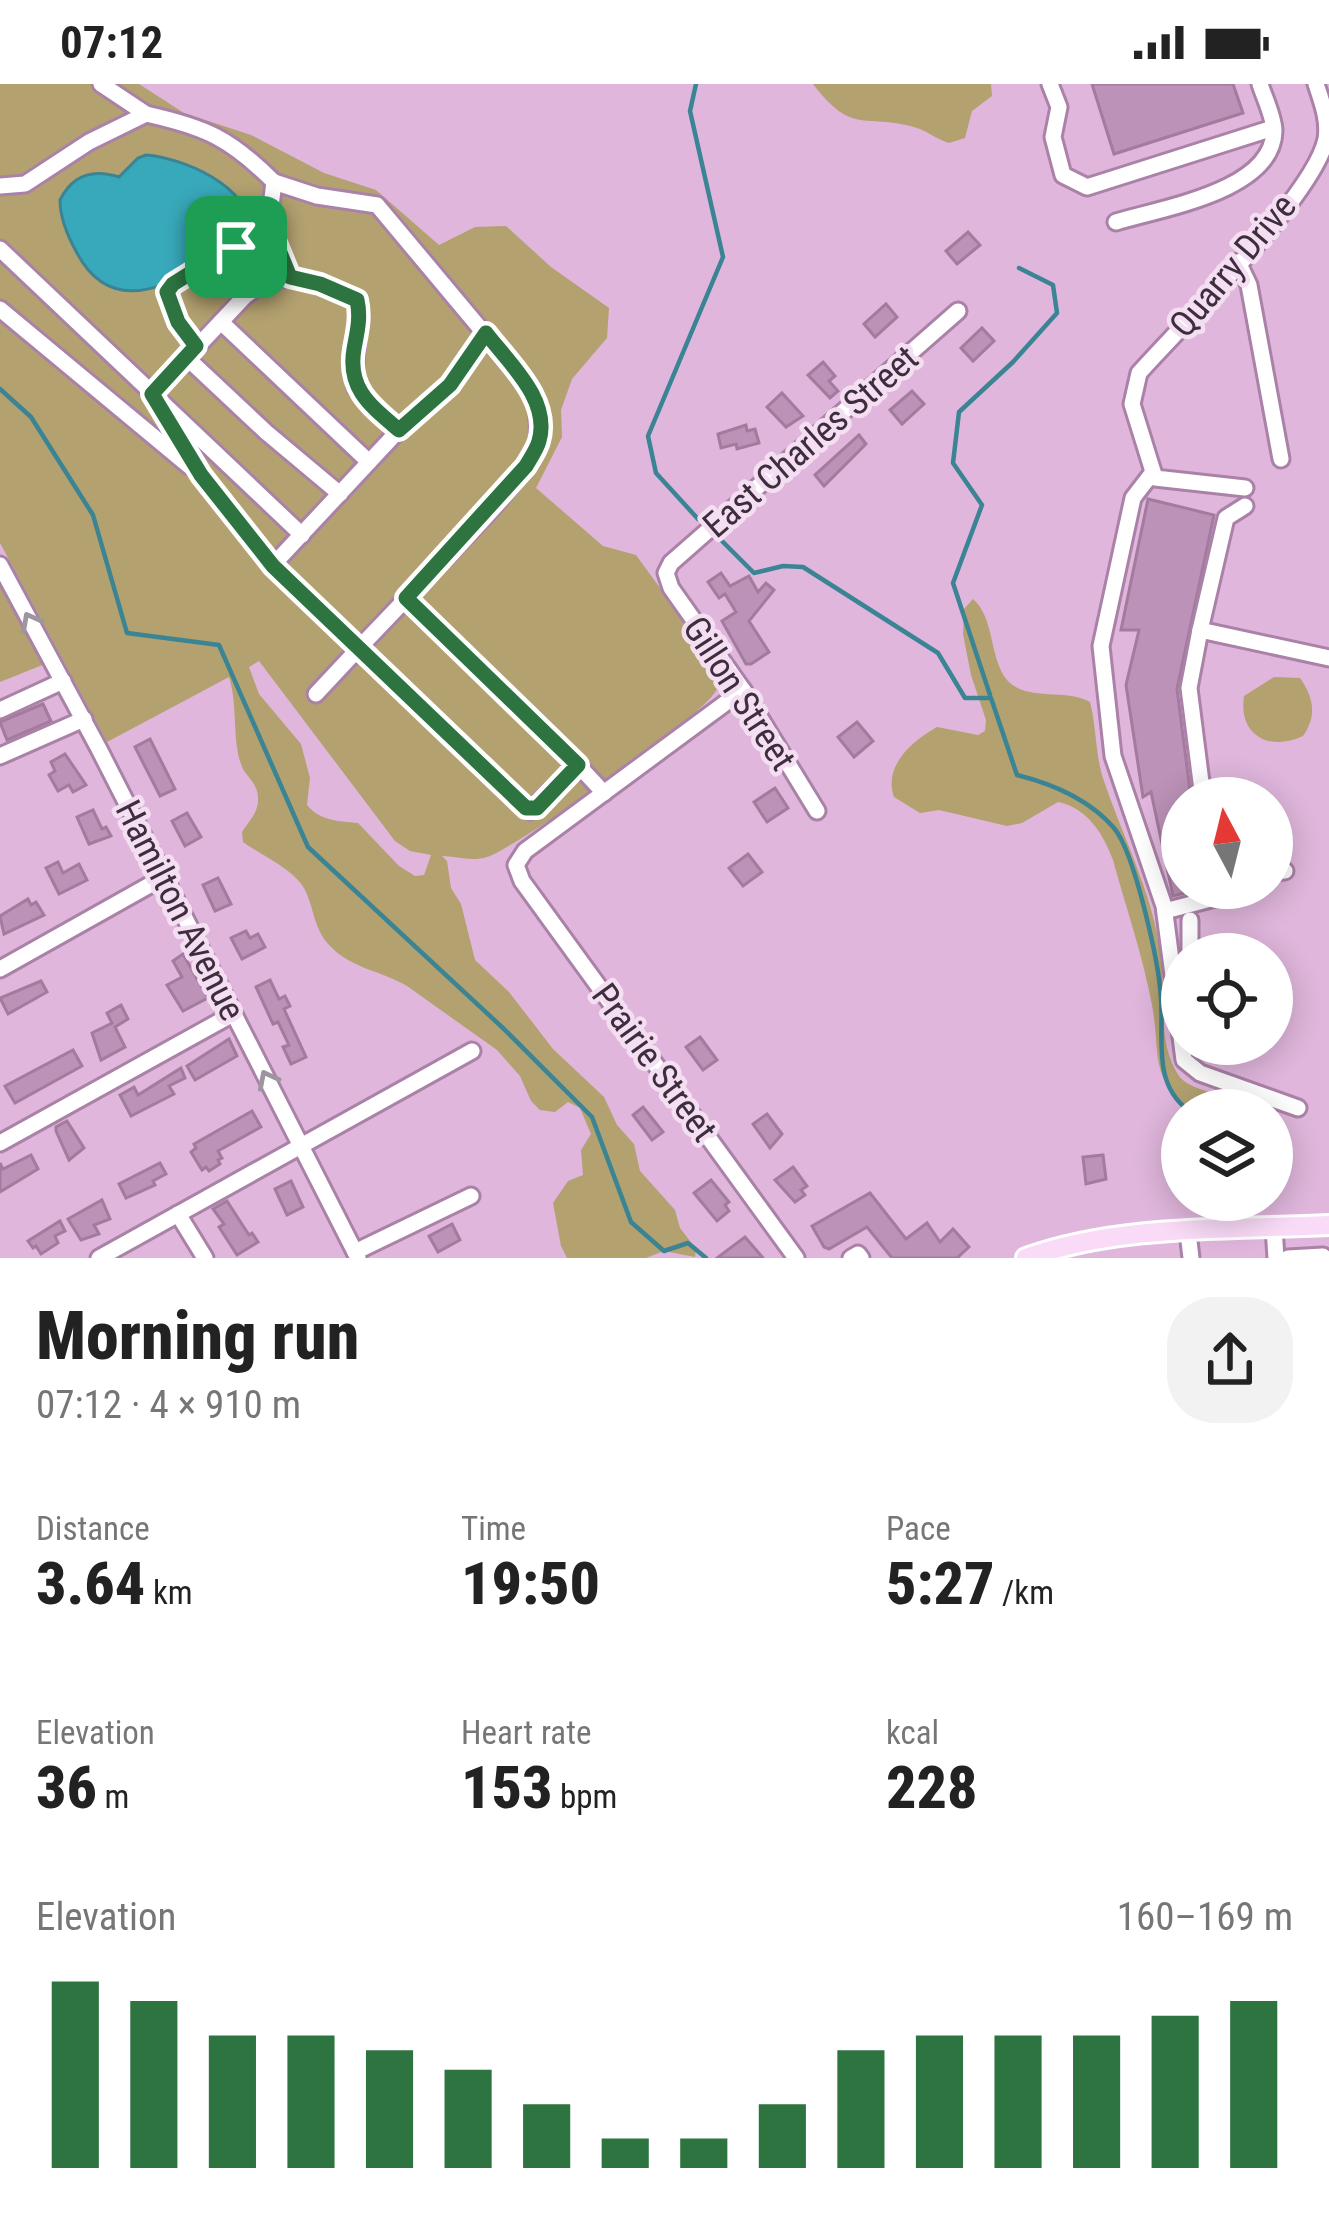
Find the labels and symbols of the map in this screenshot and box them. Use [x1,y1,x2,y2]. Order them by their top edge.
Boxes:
street label: Quarry Drive [1161,186,1305,346]
pin [185,196,287,298]
street label: East Charles Street [695,337,927,546]
street label: Gillon Street [674,609,804,778]
one-way arrow [21,612,44,633]
north arrow [1161,777,1293,909]
street label: Hamilton Avenue [107,794,254,1027]
street label: Prairie Street [583,976,725,1150]
one-way arrow [257,1070,281,1091]

